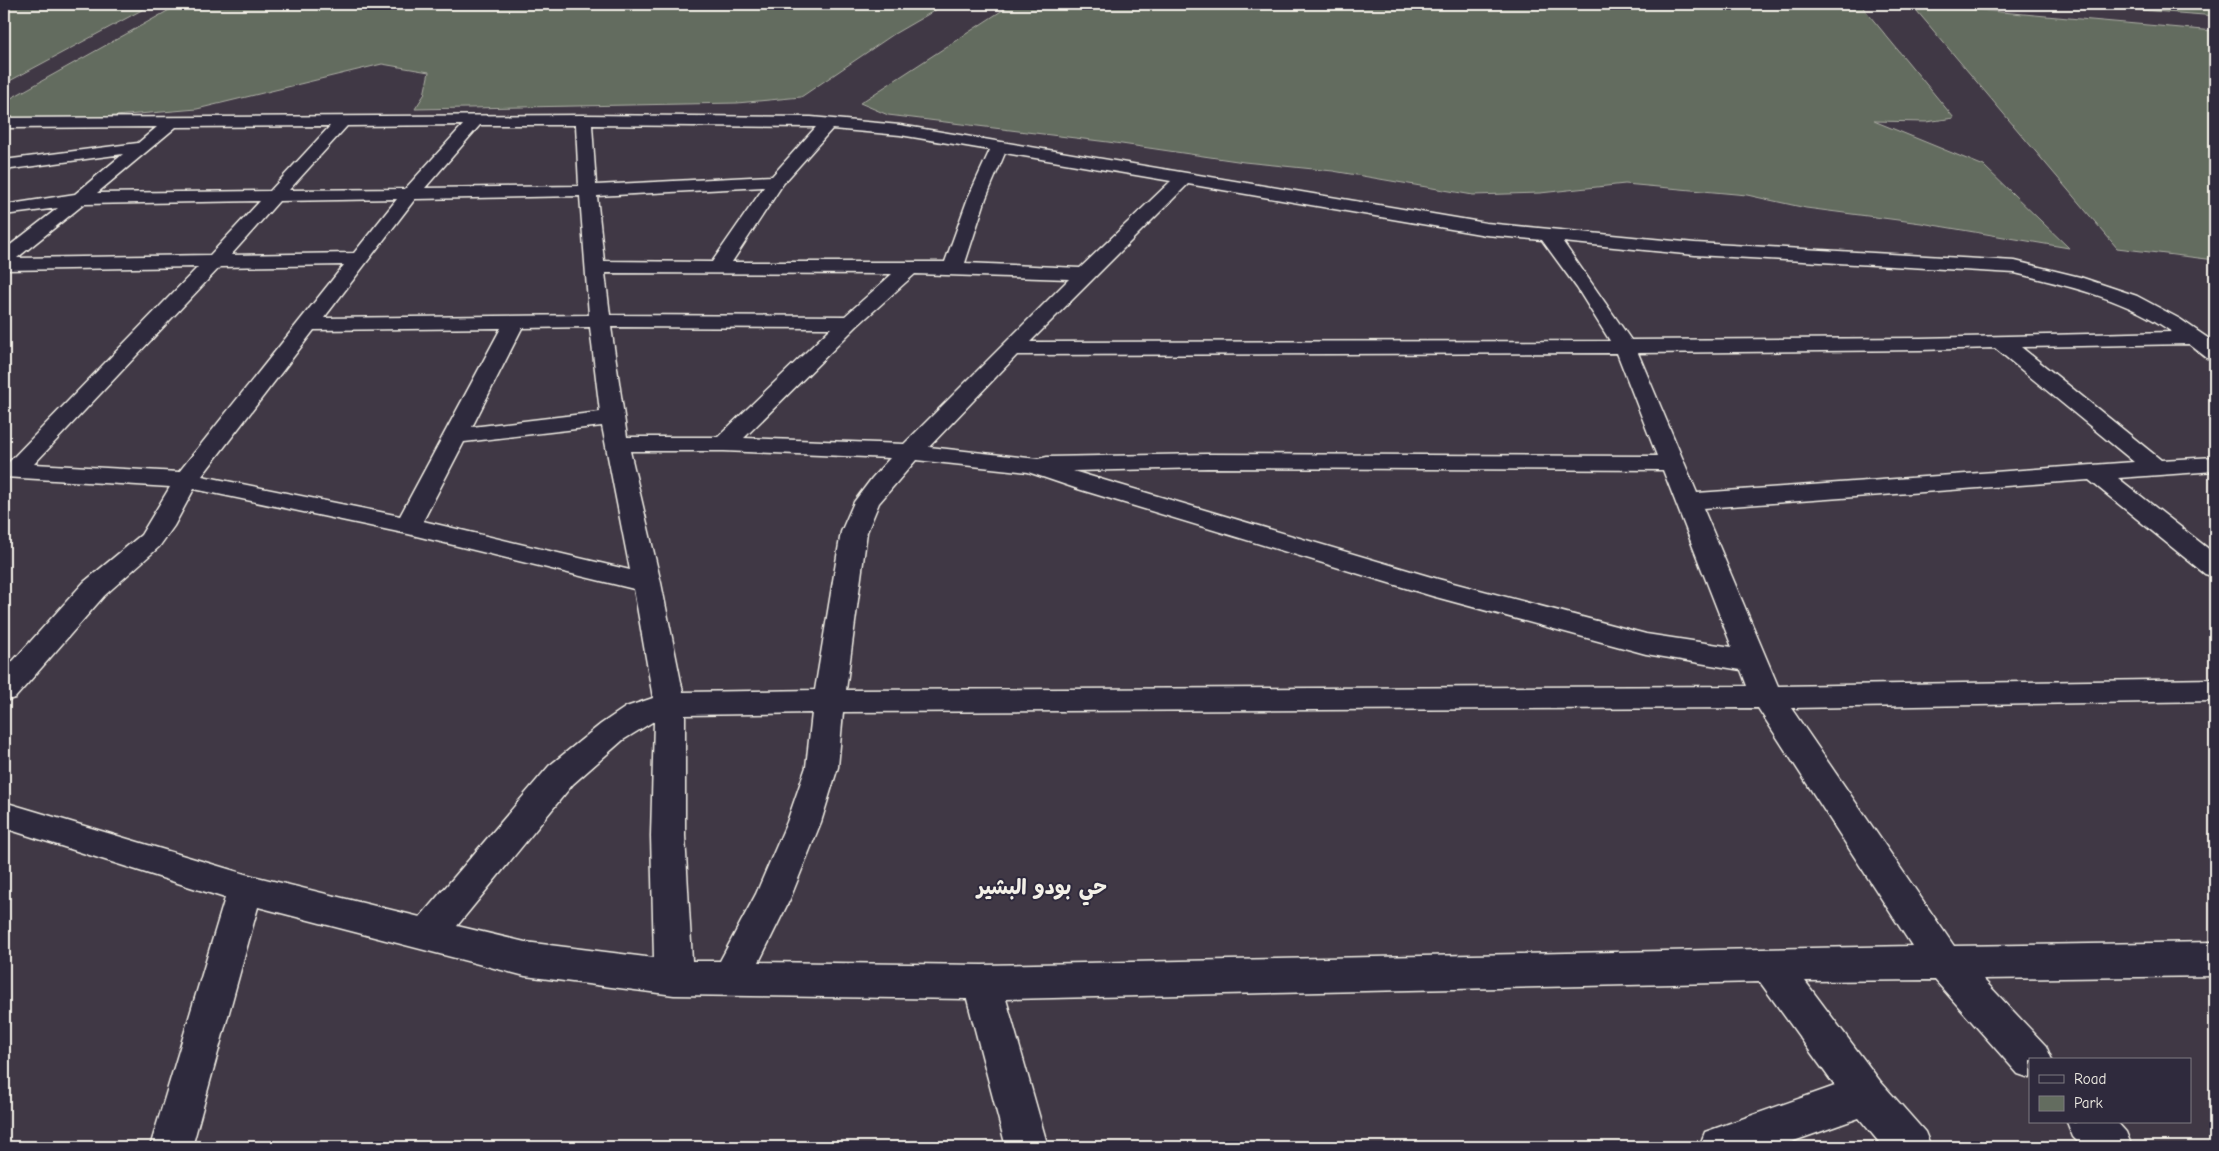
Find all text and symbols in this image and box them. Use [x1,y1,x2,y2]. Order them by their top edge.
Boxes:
district label: حي بودو البشير [975,875,1107,906]
legend [2029,1058,2192,1124]
text: Road [2074,1070,2106,1088]
text: Park [2074,1094,2103,1112]

